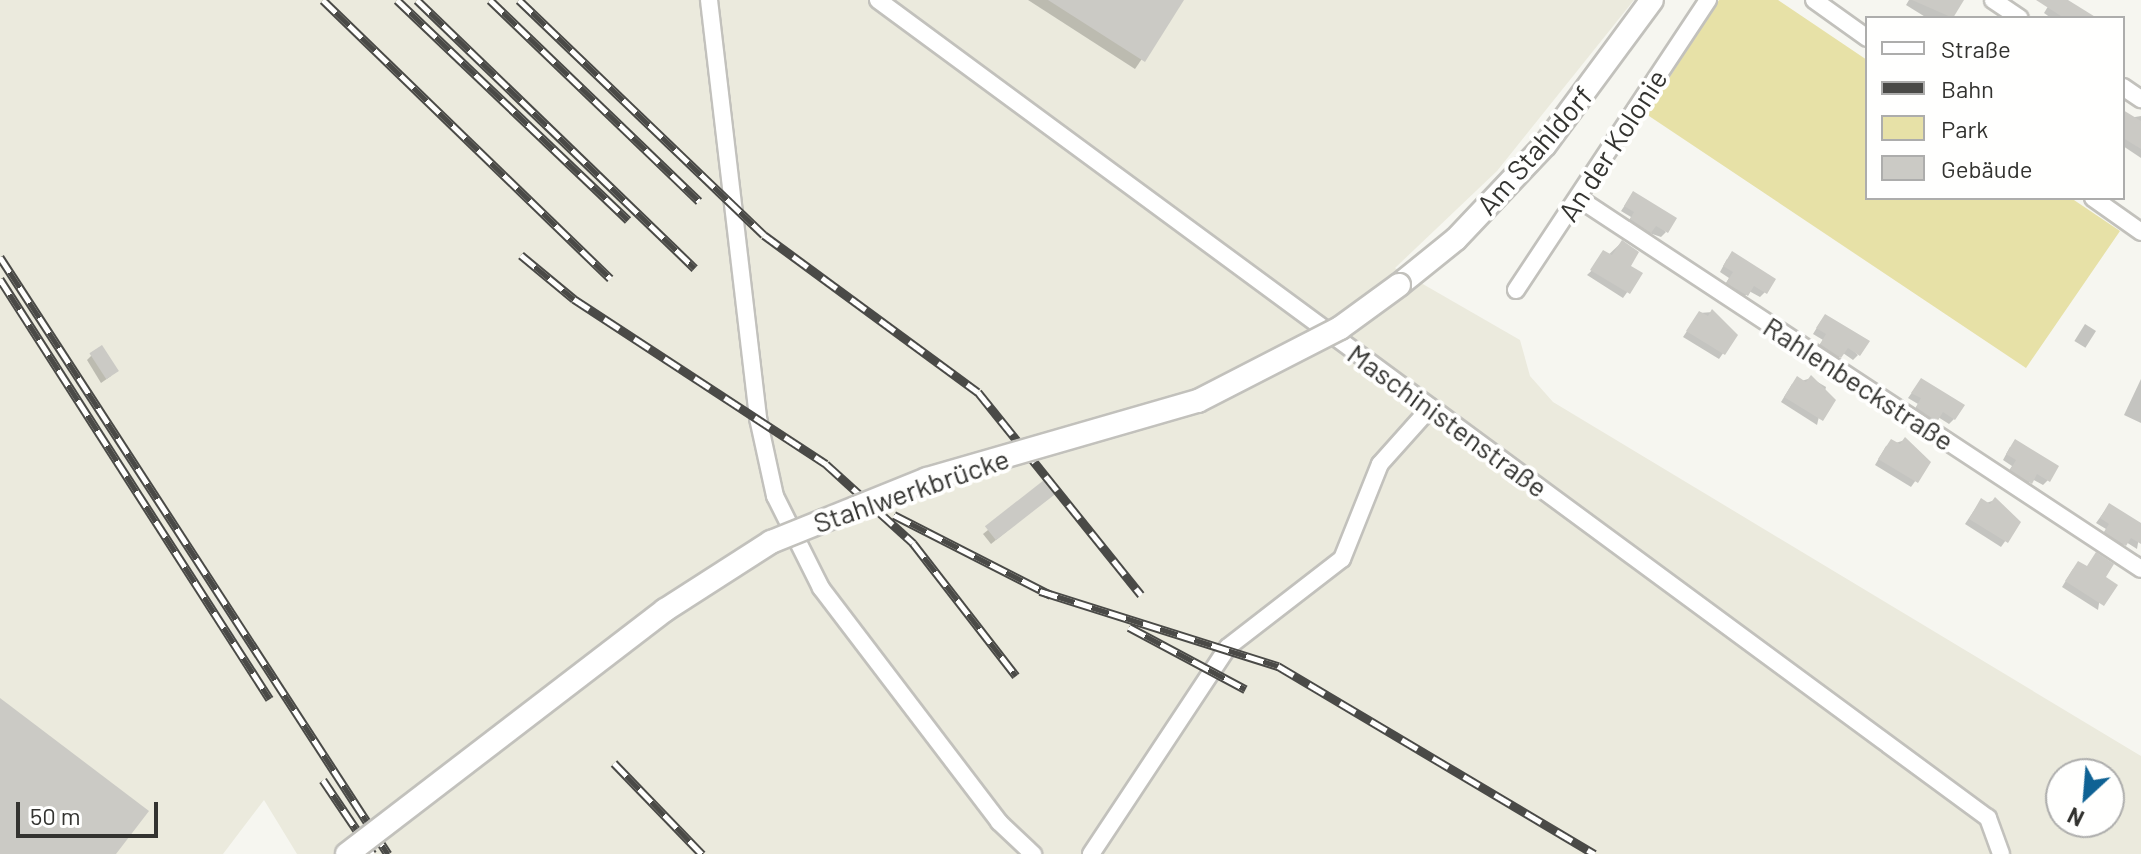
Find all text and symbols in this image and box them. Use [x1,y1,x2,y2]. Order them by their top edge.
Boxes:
legend [1865,16,2125,200]
text: Straße [1941,34,2011,63]
street label: An der Kolonie [1550,63,1674,227]
text: Bahn [1941,74,1994,103]
street label: Am Stahldorf [1469,79,1599,221]
text: Park [1941,114,1988,143]
text: Gebäude [1941,154,2033,183]
street label: Rahlenbeckstraße [1758,309,1960,457]
street label: Maschinistenstraße [1342,336,1554,504]
street label: Stahlwerkbrücke [809,441,1013,539]
north arrow [2045,758,2125,838]
scale bar [20,786,162,836]
text: 50 m [30,801,81,830]
text: N [2063,803,2088,833]

